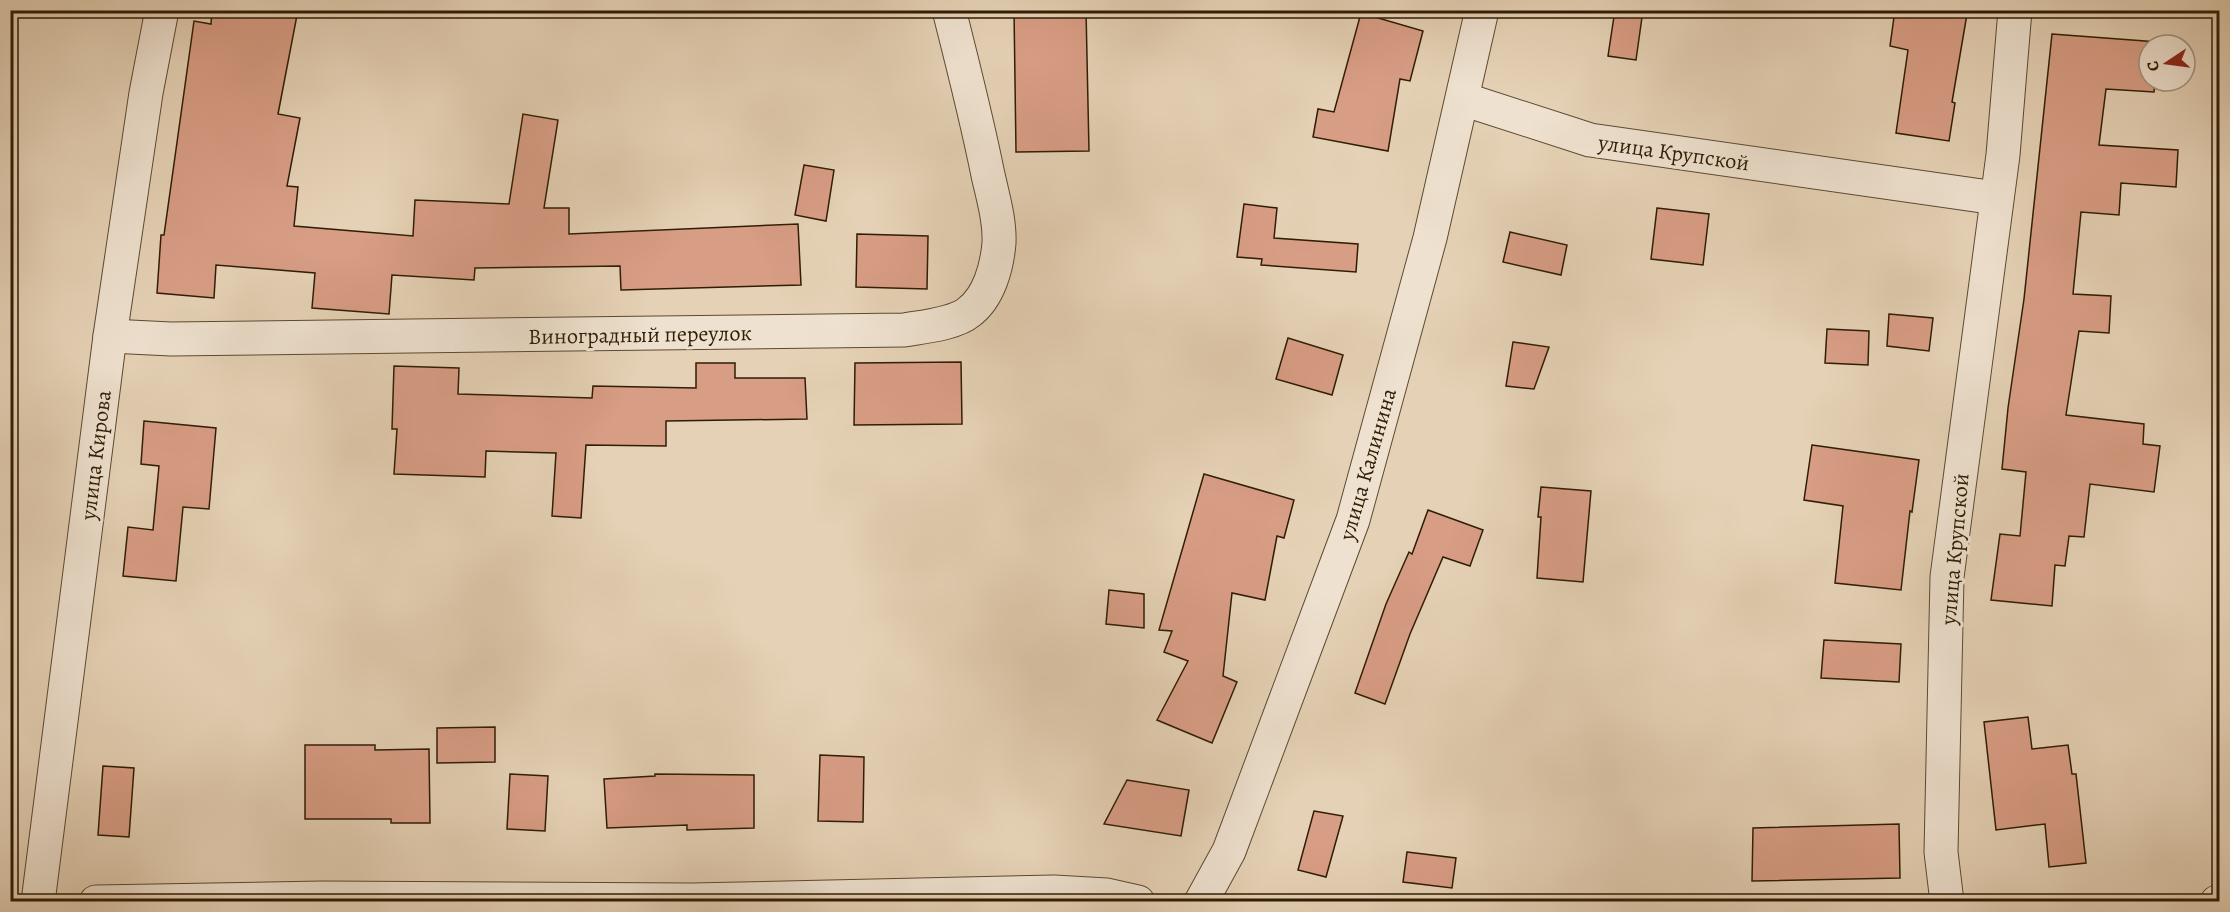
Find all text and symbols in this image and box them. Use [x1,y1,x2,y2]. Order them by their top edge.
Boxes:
north arrow [2137,33,2197,93]
text: С [2142,59,2165,73]
street label: улица Крупской [1595,127,1751,178]
street label: Виноградный переулок [528,318,752,352]
street label: улица Калинина [1332,384,1404,545]
street label: улица Кирова [73,388,119,523]
street label: улица Крупской [1933,472,1977,627]

